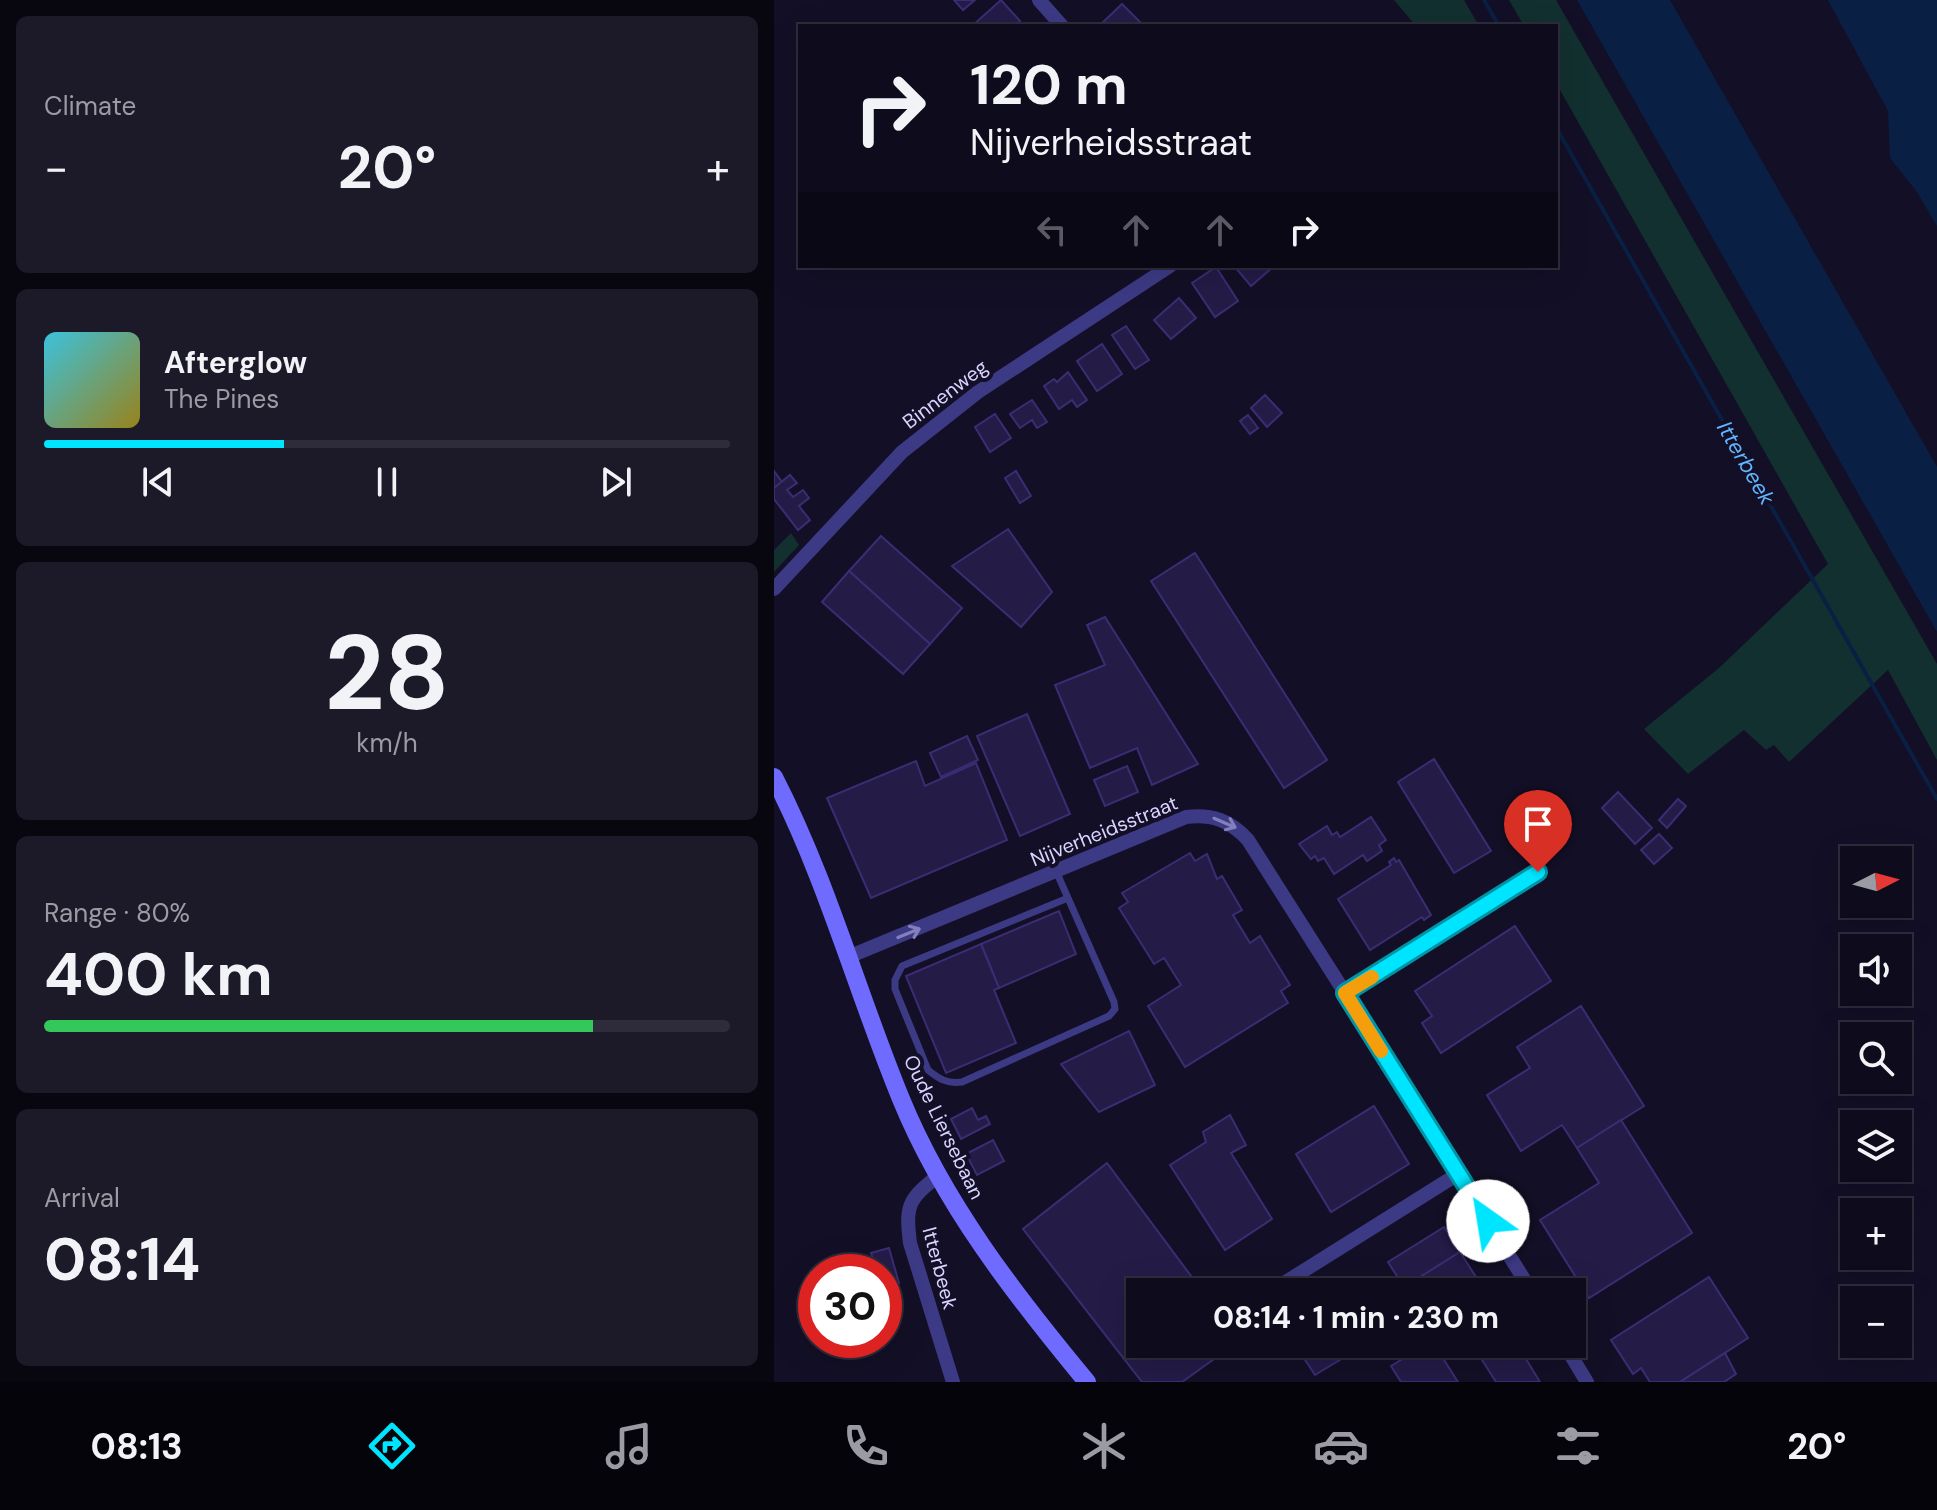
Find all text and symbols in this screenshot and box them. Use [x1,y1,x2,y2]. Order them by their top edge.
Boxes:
text: 120 m [970,48,1128,121]
icon: right [838,56,942,160]
text: Climate [44,89,136,123]
text: Nijverheidsstraat [970,119,1252,166]
text: 20° [338,128,436,207]
text: − [44,139,68,197]
text: + [706,139,730,197]
icon: left [1030,208,1074,252]
icon: ahead [1114,208,1158,252]
icon: ahead [1198,208,1242,252]
icon: right [1282,208,1326,252]
text: Afterglow [164,343,307,382]
street label: Binnenweg [897,354,993,434]
text: The Pines [164,382,279,416]
water label: Itterbeek [1710,416,1782,511]
icon: previous [136,460,180,504]
icon: pause [365,460,409,504]
icon: next [594,460,638,504]
text: 28 [324,606,450,741]
text: km/h [356,726,418,760]
street label: Nijverheidsstraat [1026,790,1182,872]
pin [1504,790,1572,872]
icon: arrive [1516,802,1560,846]
one-way arrow [1212,816,1236,831]
north arrow [1840,846,1912,918]
map controls [1840,846,1912,1358]
text: Range · 80% [44,896,190,930]
one-way arrow [896,925,921,939]
button: sound [1840,934,1912,1006]
text: 400 km [44,935,273,1014]
button: search [1840,1022,1912,1094]
street label: Oude Liersebaan [898,1051,990,1203]
button: layers [1840,1110,1912,1182]
position arrow [1446,1179,1530,1263]
text: Arrival [44,1181,120,1215]
button: + [1840,1198,1912,1270]
text: 08:14 [44,1220,200,1299]
street label: Itterbeek [917,1224,963,1312]
speed limit sign: 30 [798,1254,902,1358]
button: − [1840,1286,1912,1358]
text: 08:14 · 1 min · 230 m [1213,1298,1499,1337]
icon: directions [364,1418,420,1474]
icon: music [601,1418,657,1474]
icon: phone [838,1418,894,1474]
icon: climate [1076,1418,1132,1474]
icon: car [1313,1418,1369,1474]
icon: filters [1550,1418,1606,1474]
text: 08:13 [91,1423,183,1470]
text: 20° [1787,1423,1846,1470]

